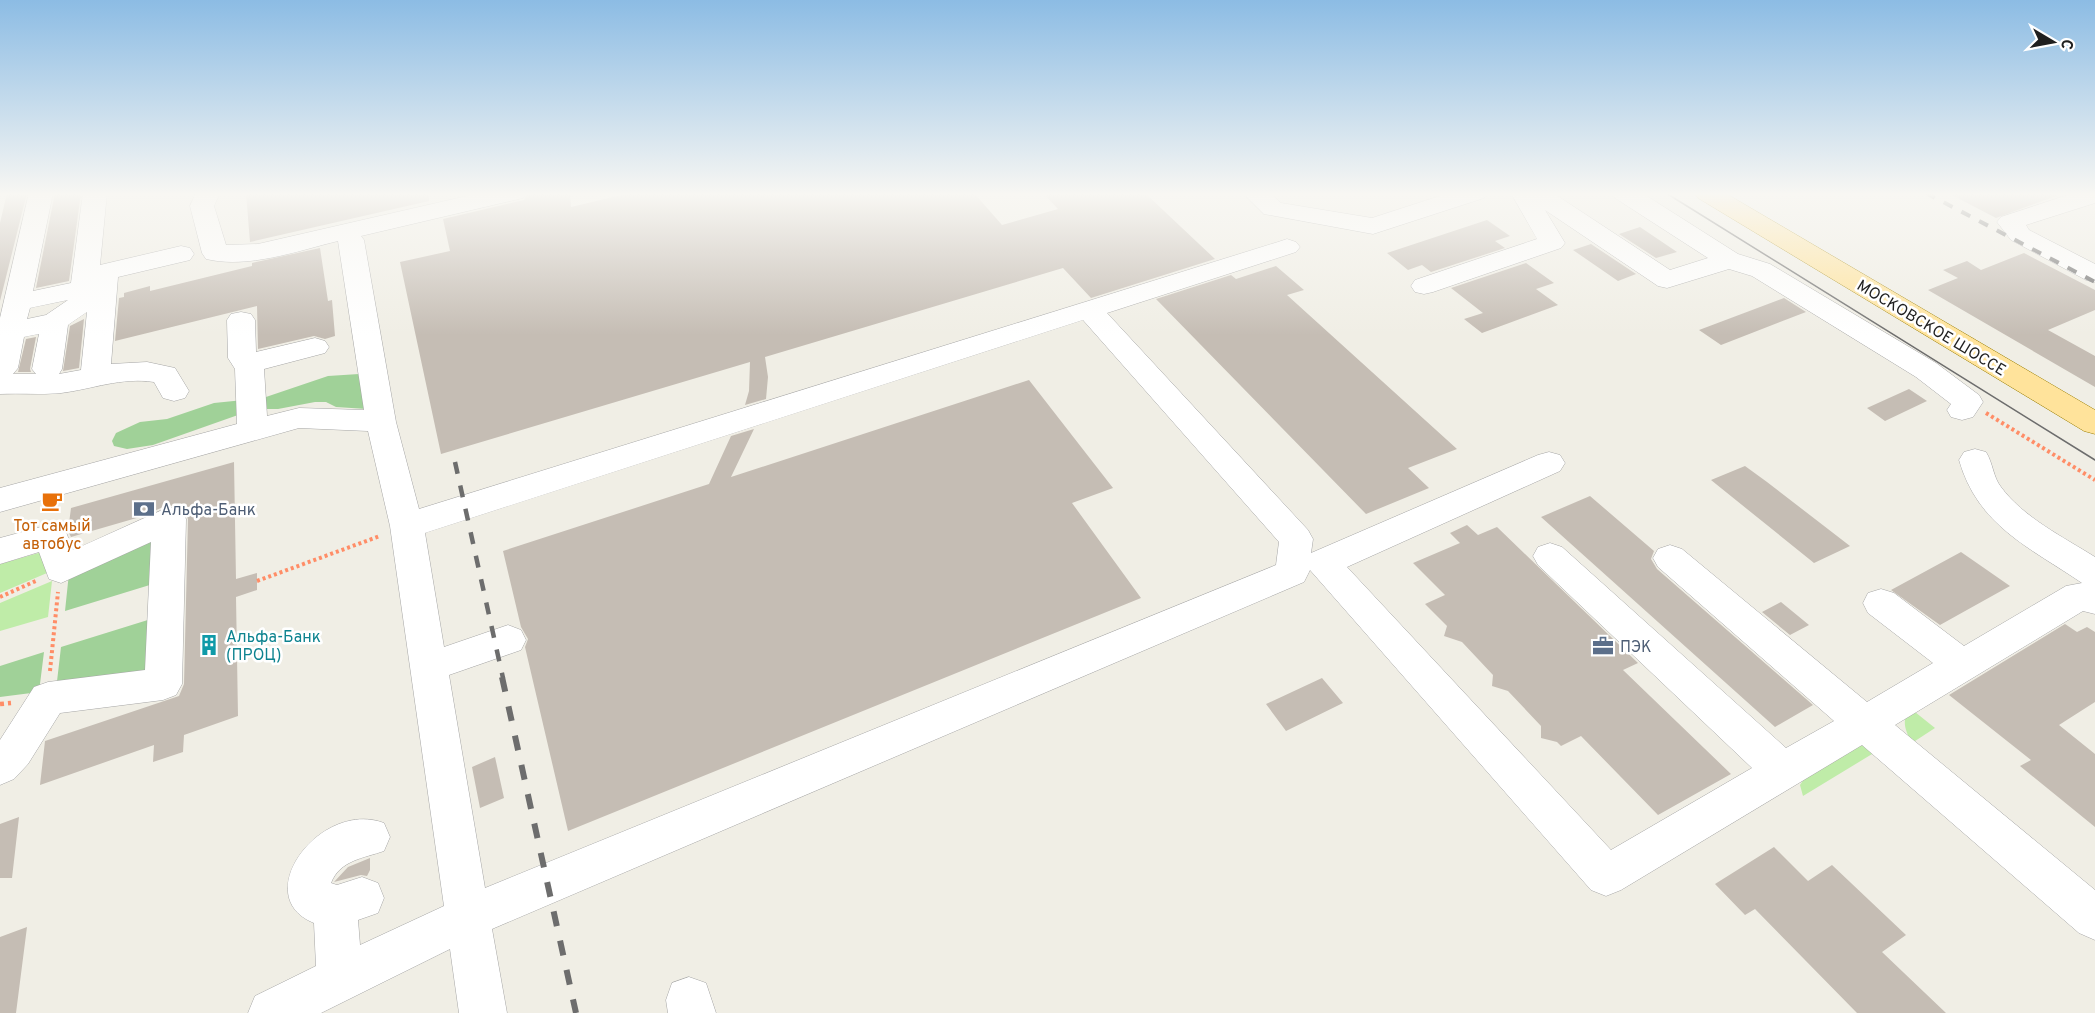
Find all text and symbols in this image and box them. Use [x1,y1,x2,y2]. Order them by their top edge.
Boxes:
north arrow [2023,12,2083,72]
text: С [2055,37,2077,51]
street label: МОСКОВСКОЕ ШОССЕ [1853,276,2009,381]
cafe icon: Тот самый автобус [40,489,64,513]
bank icon: Альфа-Банк [132,497,156,521]
place label: Альфа-Банк [161,501,256,521]
place label: Тот самый автобус [13,517,91,555]
place label: Альфа-Банк (ПРОЦ) [226,628,321,666]
building icon: Альфа-Банк (ПРОЦ) [197,633,221,657]
office icon: ПЭК [1591,634,1615,658]
place label: ПЭК [1620,638,1652,658]

